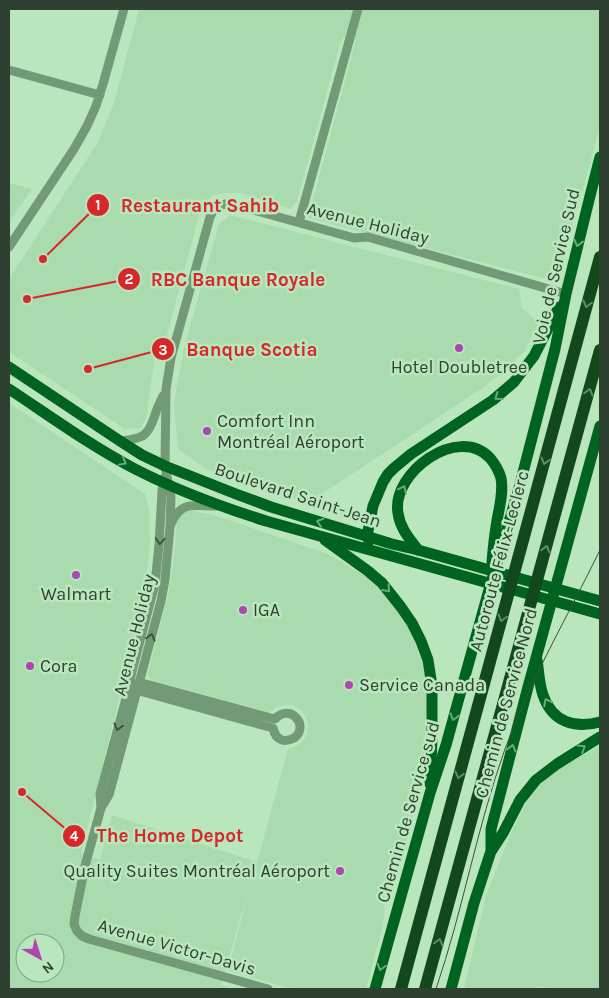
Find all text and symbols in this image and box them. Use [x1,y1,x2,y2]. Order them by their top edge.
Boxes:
street label: Voie de Service Sud [527,186,585,346]
callout: Restaurant Sahib [86,188,289,222]
text: Restaurant Sahib [121,195,279,217]
text: 1 [95,196,101,214]
street label: Avenue Holiday [305,197,432,249]
one-way arrow [573,238,584,247]
callout: RBC Banque Royale [116,262,336,296]
text: RBC Banque Royale [151,269,325,291]
text: 2 [124,270,134,288]
one-way arrow [583,300,593,308]
callout: Banque Scotia [151,332,327,366]
text: Banque Scotia [186,339,318,361]
text: 3 [158,341,168,359]
marker: Hotel Doubletree [453,342,465,354]
place label: Hotel Doubletree [391,356,527,378]
one-way arrow [583,389,593,397]
one-way arrow [494,391,503,400]
place label: Comfort Inn Montréal Aéroport [217,410,364,453]
marker: Comfort Inn Montréal Aéroport [201,425,213,437]
one-way arrow [118,456,127,466]
one-way arrow [540,456,550,465]
street label: Boulevard Saint-Jean [212,458,384,532]
street label: Autoroute Félix-Leclerc [464,468,534,654]
one-way arrow [397,485,407,494]
one-way arrow [317,518,325,528]
one-way arrow [154,537,165,545]
one-way arrow [540,546,550,554]
marker: Walmart [70,569,82,581]
street label: Avenue Holiday [108,571,160,698]
place label: Walmart [41,583,111,605]
one-way arrow [381,584,390,593]
place label: IGA [253,599,280,621]
marker: IGA [237,604,249,616]
street label: Chemin de Service Nord [470,606,542,800]
one-way arrow [497,613,508,622]
one-way arrow [145,633,156,641]
place label: Cora [40,655,77,677]
marker: Cora [24,660,36,672]
place label: Service Canada [359,674,485,696]
marker: Service Canada [343,679,355,691]
one-way arrow [543,699,553,708]
one-way arrow [450,712,460,720]
street label: Chemin de Service sud [372,719,444,905]
one-way arrow [114,722,124,731]
one-way arrow [506,744,516,752]
one-way arrow [577,745,586,754]
one-way arrow [455,770,465,778]
callout: The Home Depot [61,819,253,853]
text: The Home Depot [97,825,243,847]
text: 4 [70,827,79,845]
place label: Quality Suites Montréal Aéroport [63,860,330,882]
marker: Quality Suites Montréal Aéroport [334,865,346,877]
street label: Avenue Victor-Davis [95,914,259,980]
north arrow [15,933,65,983]
one-way arrow [433,939,443,947]
text: N [39,958,57,977]
one-way arrow [377,962,387,971]

